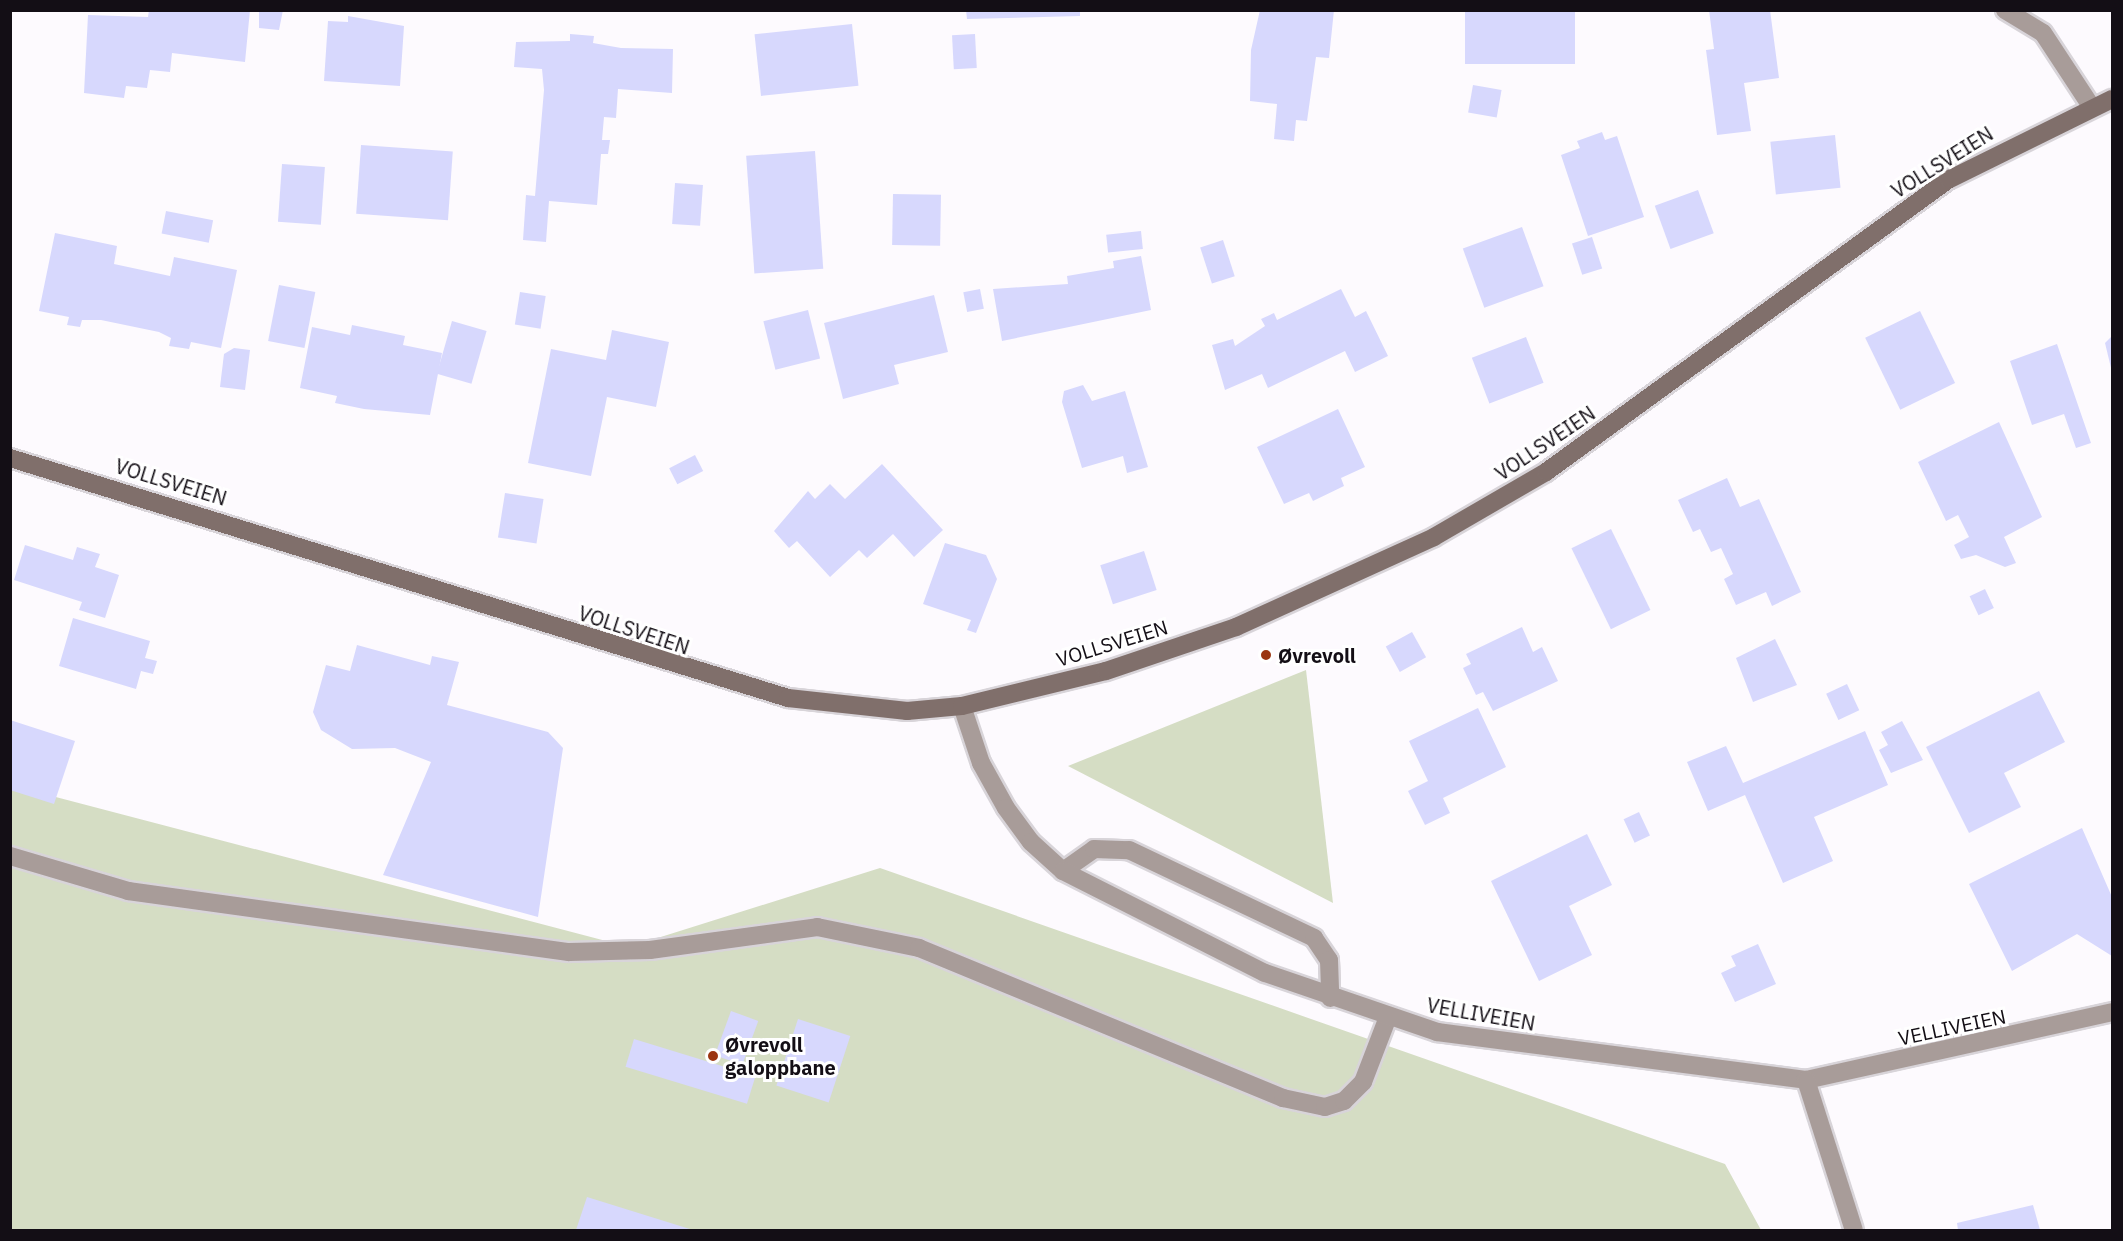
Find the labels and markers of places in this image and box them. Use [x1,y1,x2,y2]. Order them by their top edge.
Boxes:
place label: Øvrevoll [1278,643,1356,667]
marker: Øvrevoll [1259,648,1273,662]
place label: Øvrevoll galoppbane [725,1032,836,1079]
marker: Øvrevoll galoppbane [706,1049,720,1063]

